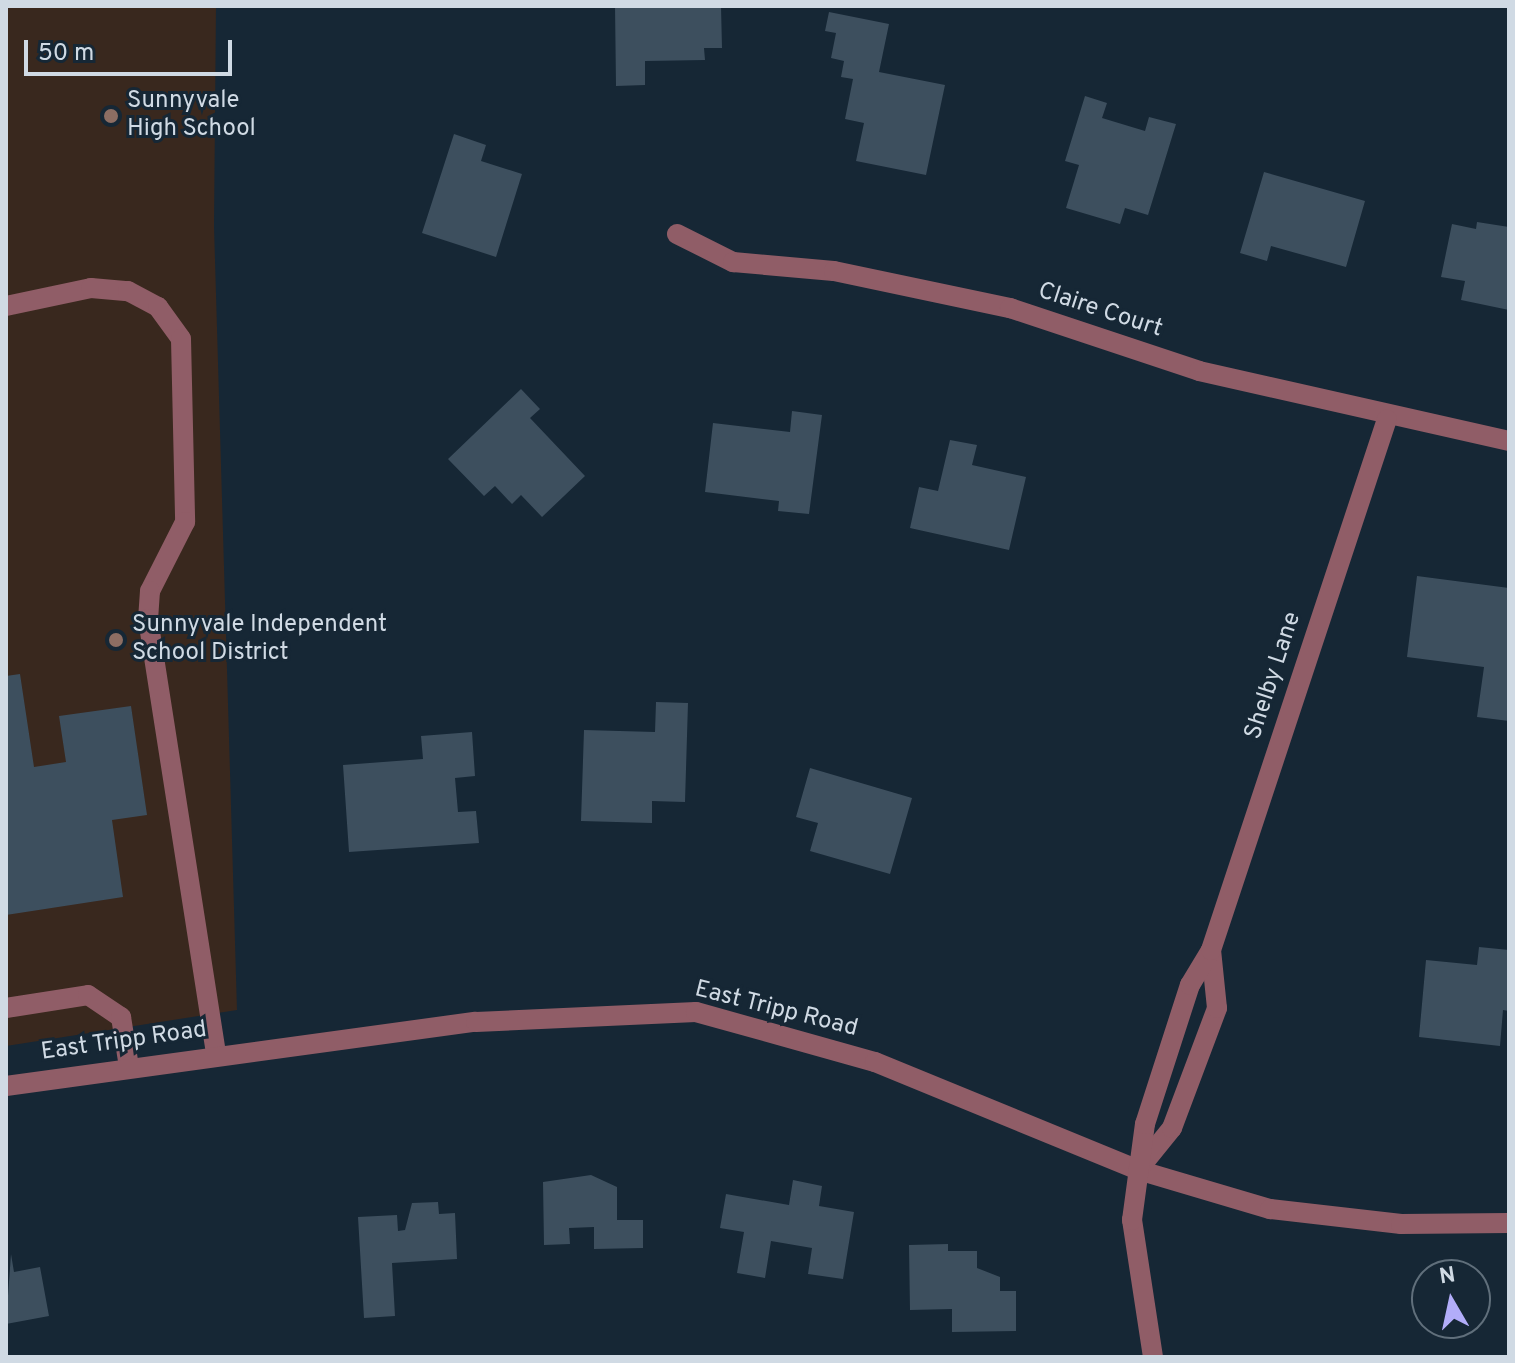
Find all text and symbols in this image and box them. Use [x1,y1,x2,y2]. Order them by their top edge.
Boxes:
scale bar [28,24,236,74]
text: 50 m [38,39,94,69]
place label: Sunnyvale High School [127,88,256,144]
marker: Sunnyvale High School [102,107,120,125]
street label: Claire Court [1034,277,1166,345]
street label: Shelby Lane [1240,609,1308,743]
place label: Sunnyvale Independent School District [132,612,387,668]
marker: Sunnyvale Independent School District [107,631,125,649]
street label: East Tripp Road [691,976,861,1044]
street label: East Tripp Road [39,1016,209,1068]
north arrow [1411,1259,1491,1339]
text: N [1438,1262,1457,1291]

